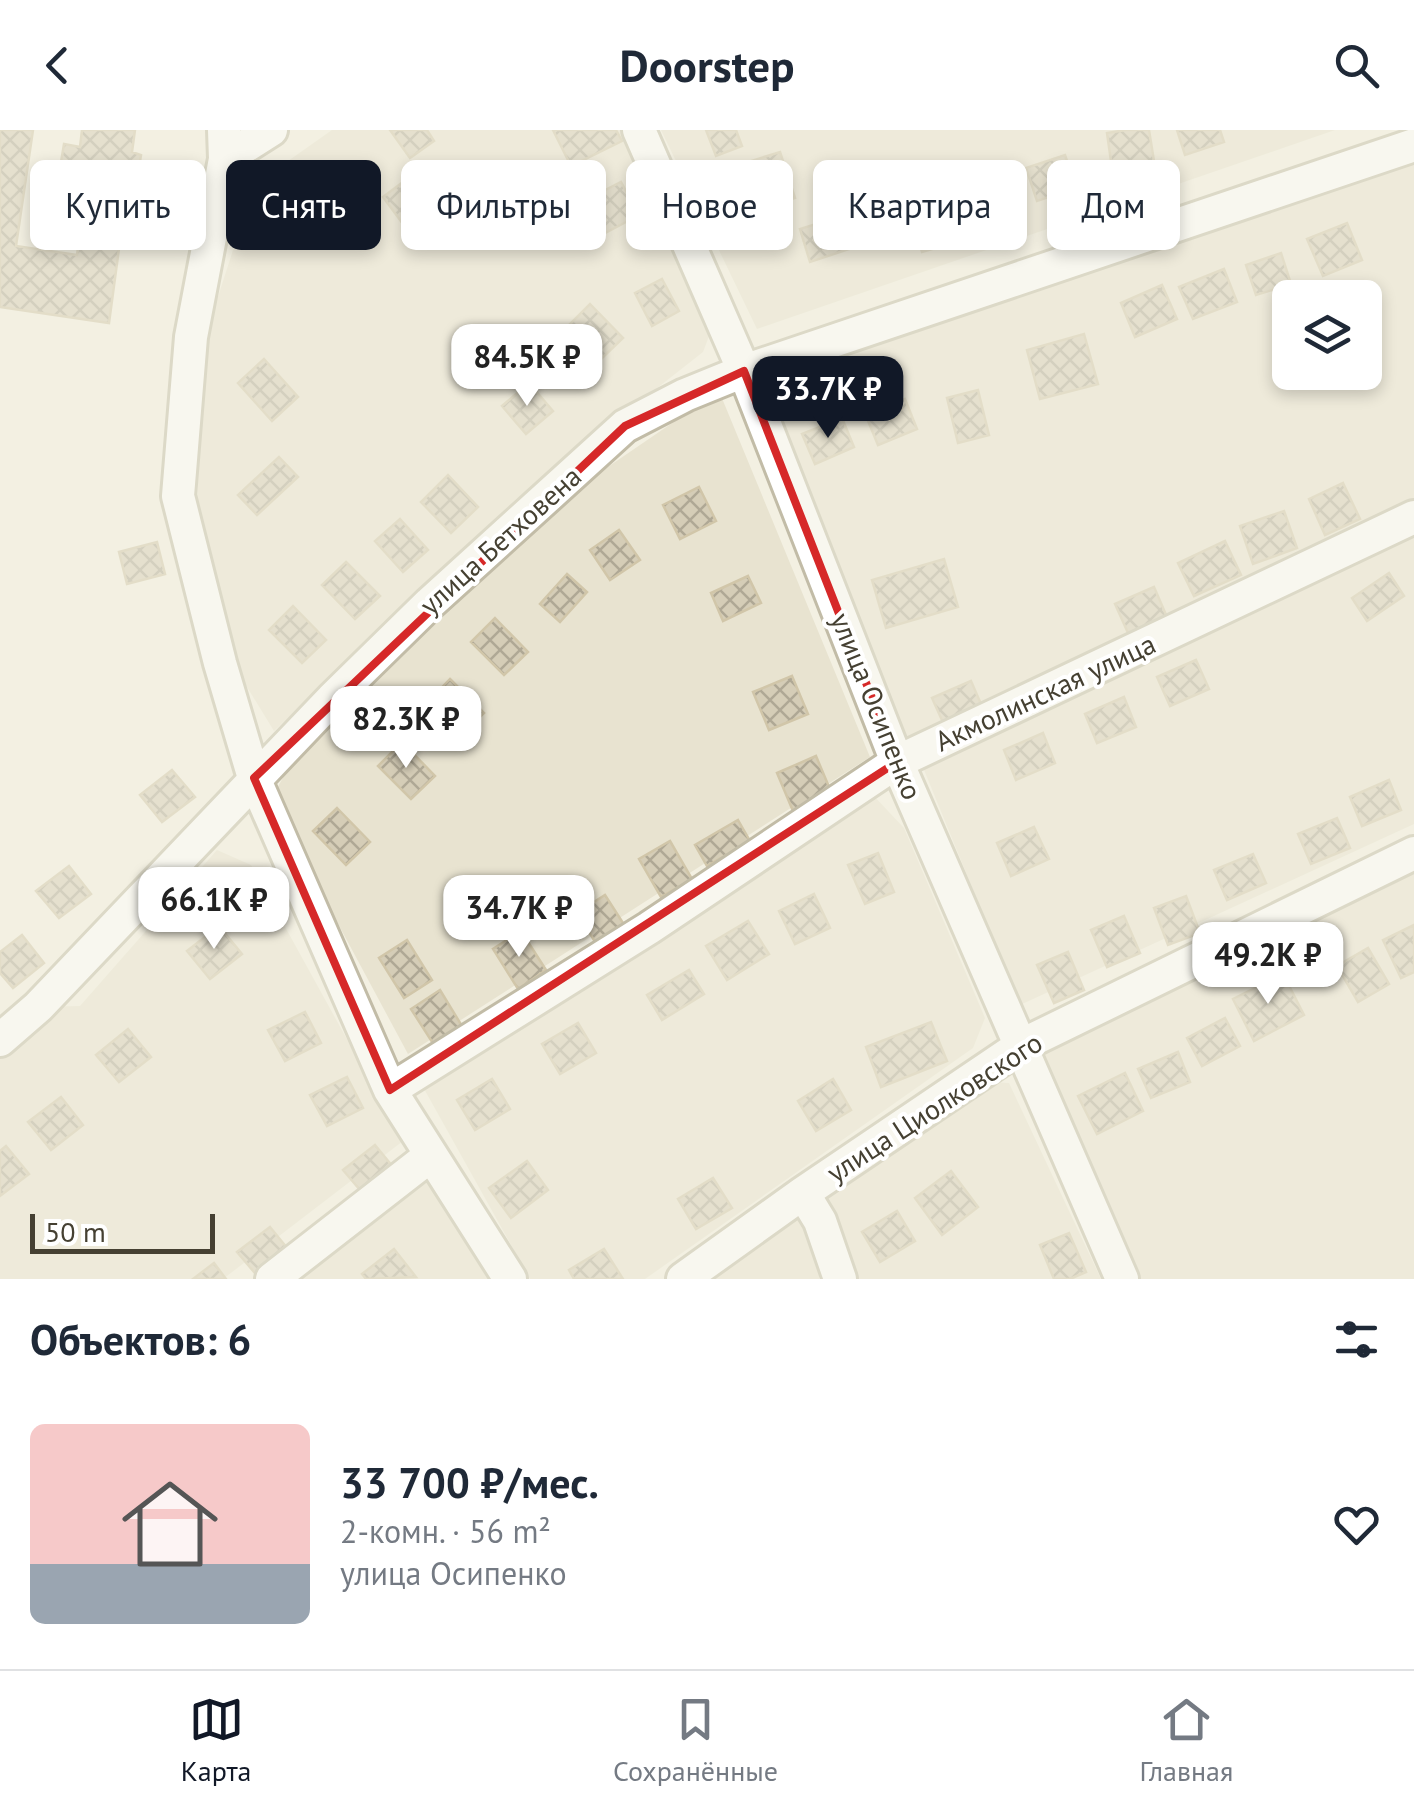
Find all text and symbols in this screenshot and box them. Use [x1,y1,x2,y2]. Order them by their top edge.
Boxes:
text: Doorstep [620,36,794,94]
icon: back [30,38,85,93]
icon: search [1329,38,1384,93]
chip: Купить [30,160,206,250]
chip: Снять [226,160,381,250]
chip: Фильтры [401,160,606,250]
chip: Новое [626,160,793,250]
chip: Квартира [813,160,1027,250]
chip: Дом [1047,160,1180,250]
map controls [1272,280,1382,390]
button: layers [1272,280,1382,390]
pin: 84.5K ₽ [435,324,619,409]
text: 84.5K ₽ [473,335,581,377]
pin: 33.7K ₽ [736,356,920,441]
text: 33.7K ₽ [774,367,882,409]
street label: улица Бетховена [411,458,589,622]
street label: улица Осипенко [823,607,931,805]
street label: Акмолинская улица [929,625,1161,759]
pin: 82.3K ₽ [314,686,498,771]
text: 82.3K ₽ [352,697,460,739]
pin: 66.1K ₽ [122,867,306,952]
pin: 34.7K ₽ [427,875,611,960]
text: 66.1K ₽ [160,878,268,920]
text: 34.7K ₽ [465,886,573,928]
pin: 49.2K ₽ [1176,922,1360,1007]
text: 49.2K ₽ [1214,933,1322,975]
street label: улица Циолковского [819,1023,1049,1191]
scale bar [30,1209,215,1254]
text: 50 m [45,1213,106,1250]
text: Объектов: 6 [30,1312,251,1367]
icon: filters [1329,1312,1384,1367]
text: 33 700 ₽/мес. [340,1455,599,1510]
icon: home [110,1464,230,1584]
icon: heart [1329,1497,1384,1552]
text: 2-комн. · 56 m² [340,1510,551,1552]
text: улица Осипенко [340,1552,567,1594]
tab: Карта [181,1692,251,1789]
tab: Сохранённые [613,1692,778,1789]
tab: Главная [1139,1692,1233,1789]

